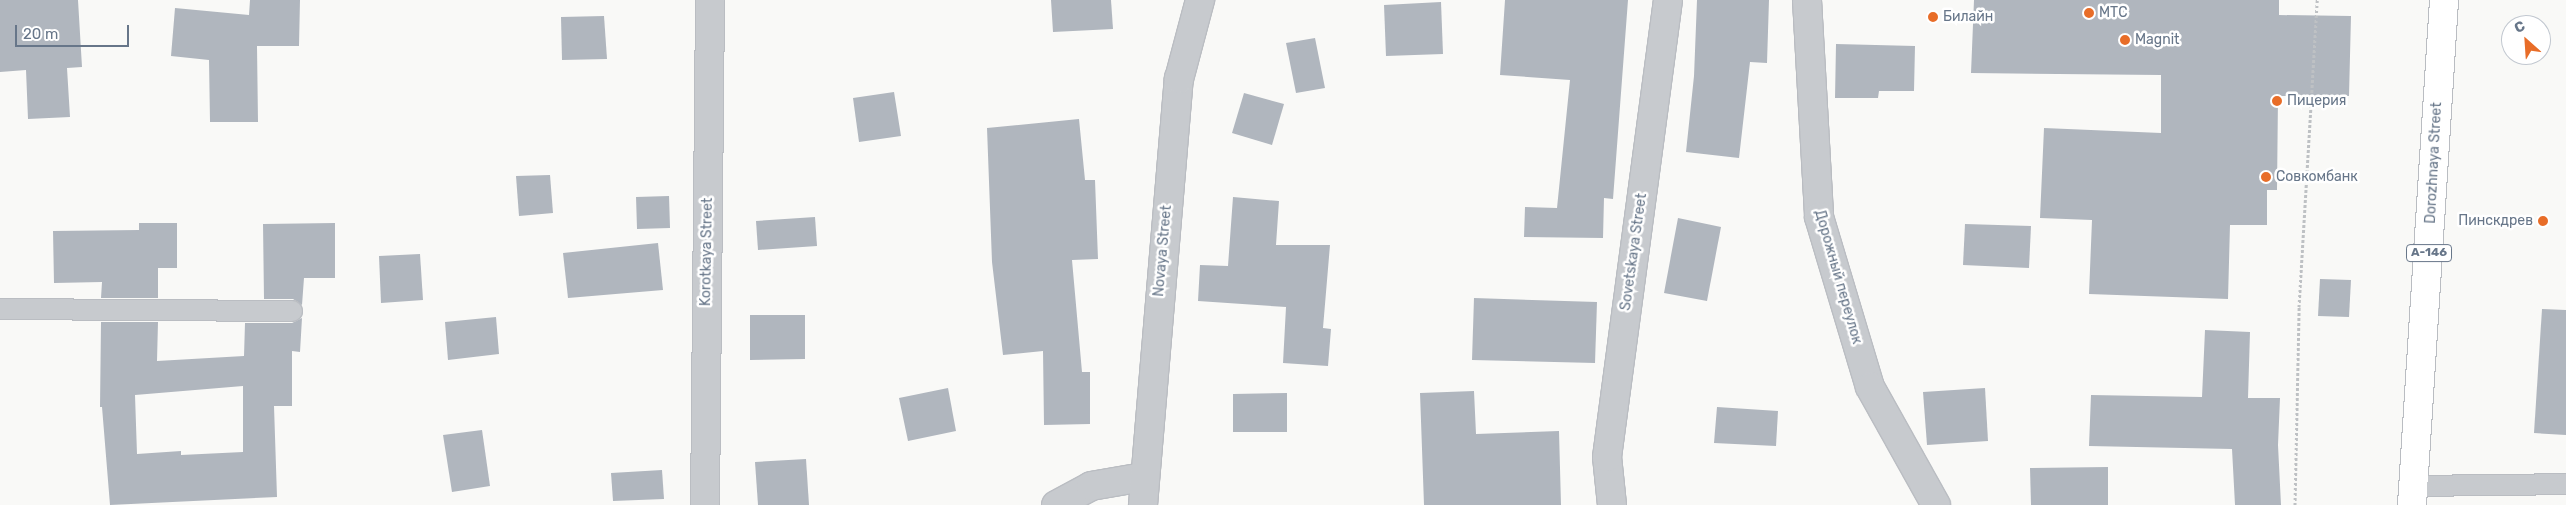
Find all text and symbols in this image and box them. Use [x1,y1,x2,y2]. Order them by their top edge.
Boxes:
place label: МТС [2099,5,2128,21]
marker: МТС [2083,7,2095,19]
place label: Билайн [1943,9,1993,25]
marker: Билайн [1927,11,1939,23]
scale bar [18,15,131,47]
north arrow [2501,15,2551,65]
text: С [2511,17,2528,37]
text: 20 m [23,25,58,43]
place label: Magnit [2135,32,2180,48]
marker: Magnit [2119,34,2131,46]
place label: Пицерия [2287,93,2347,109]
marker: Пицерия [2271,95,2283,107]
street label: Dorozhnaya Street [2422,102,2446,224]
place label: Совкомбанк [2276,169,2358,185]
marker: Совкомбанк [2260,171,2272,183]
street label: Sovetskaya Street [1617,192,1651,312]
street label: Korotkaya Street [698,198,716,306]
street label: Novaya Street [1151,205,1175,297]
street label: Дорожный переулок [1811,208,1865,346]
place label: Пинскдрев [2458,213,2533,229]
marker: Пинскдрев [2537,215,2549,227]
road number: А-146 [2405,244,2453,262]

